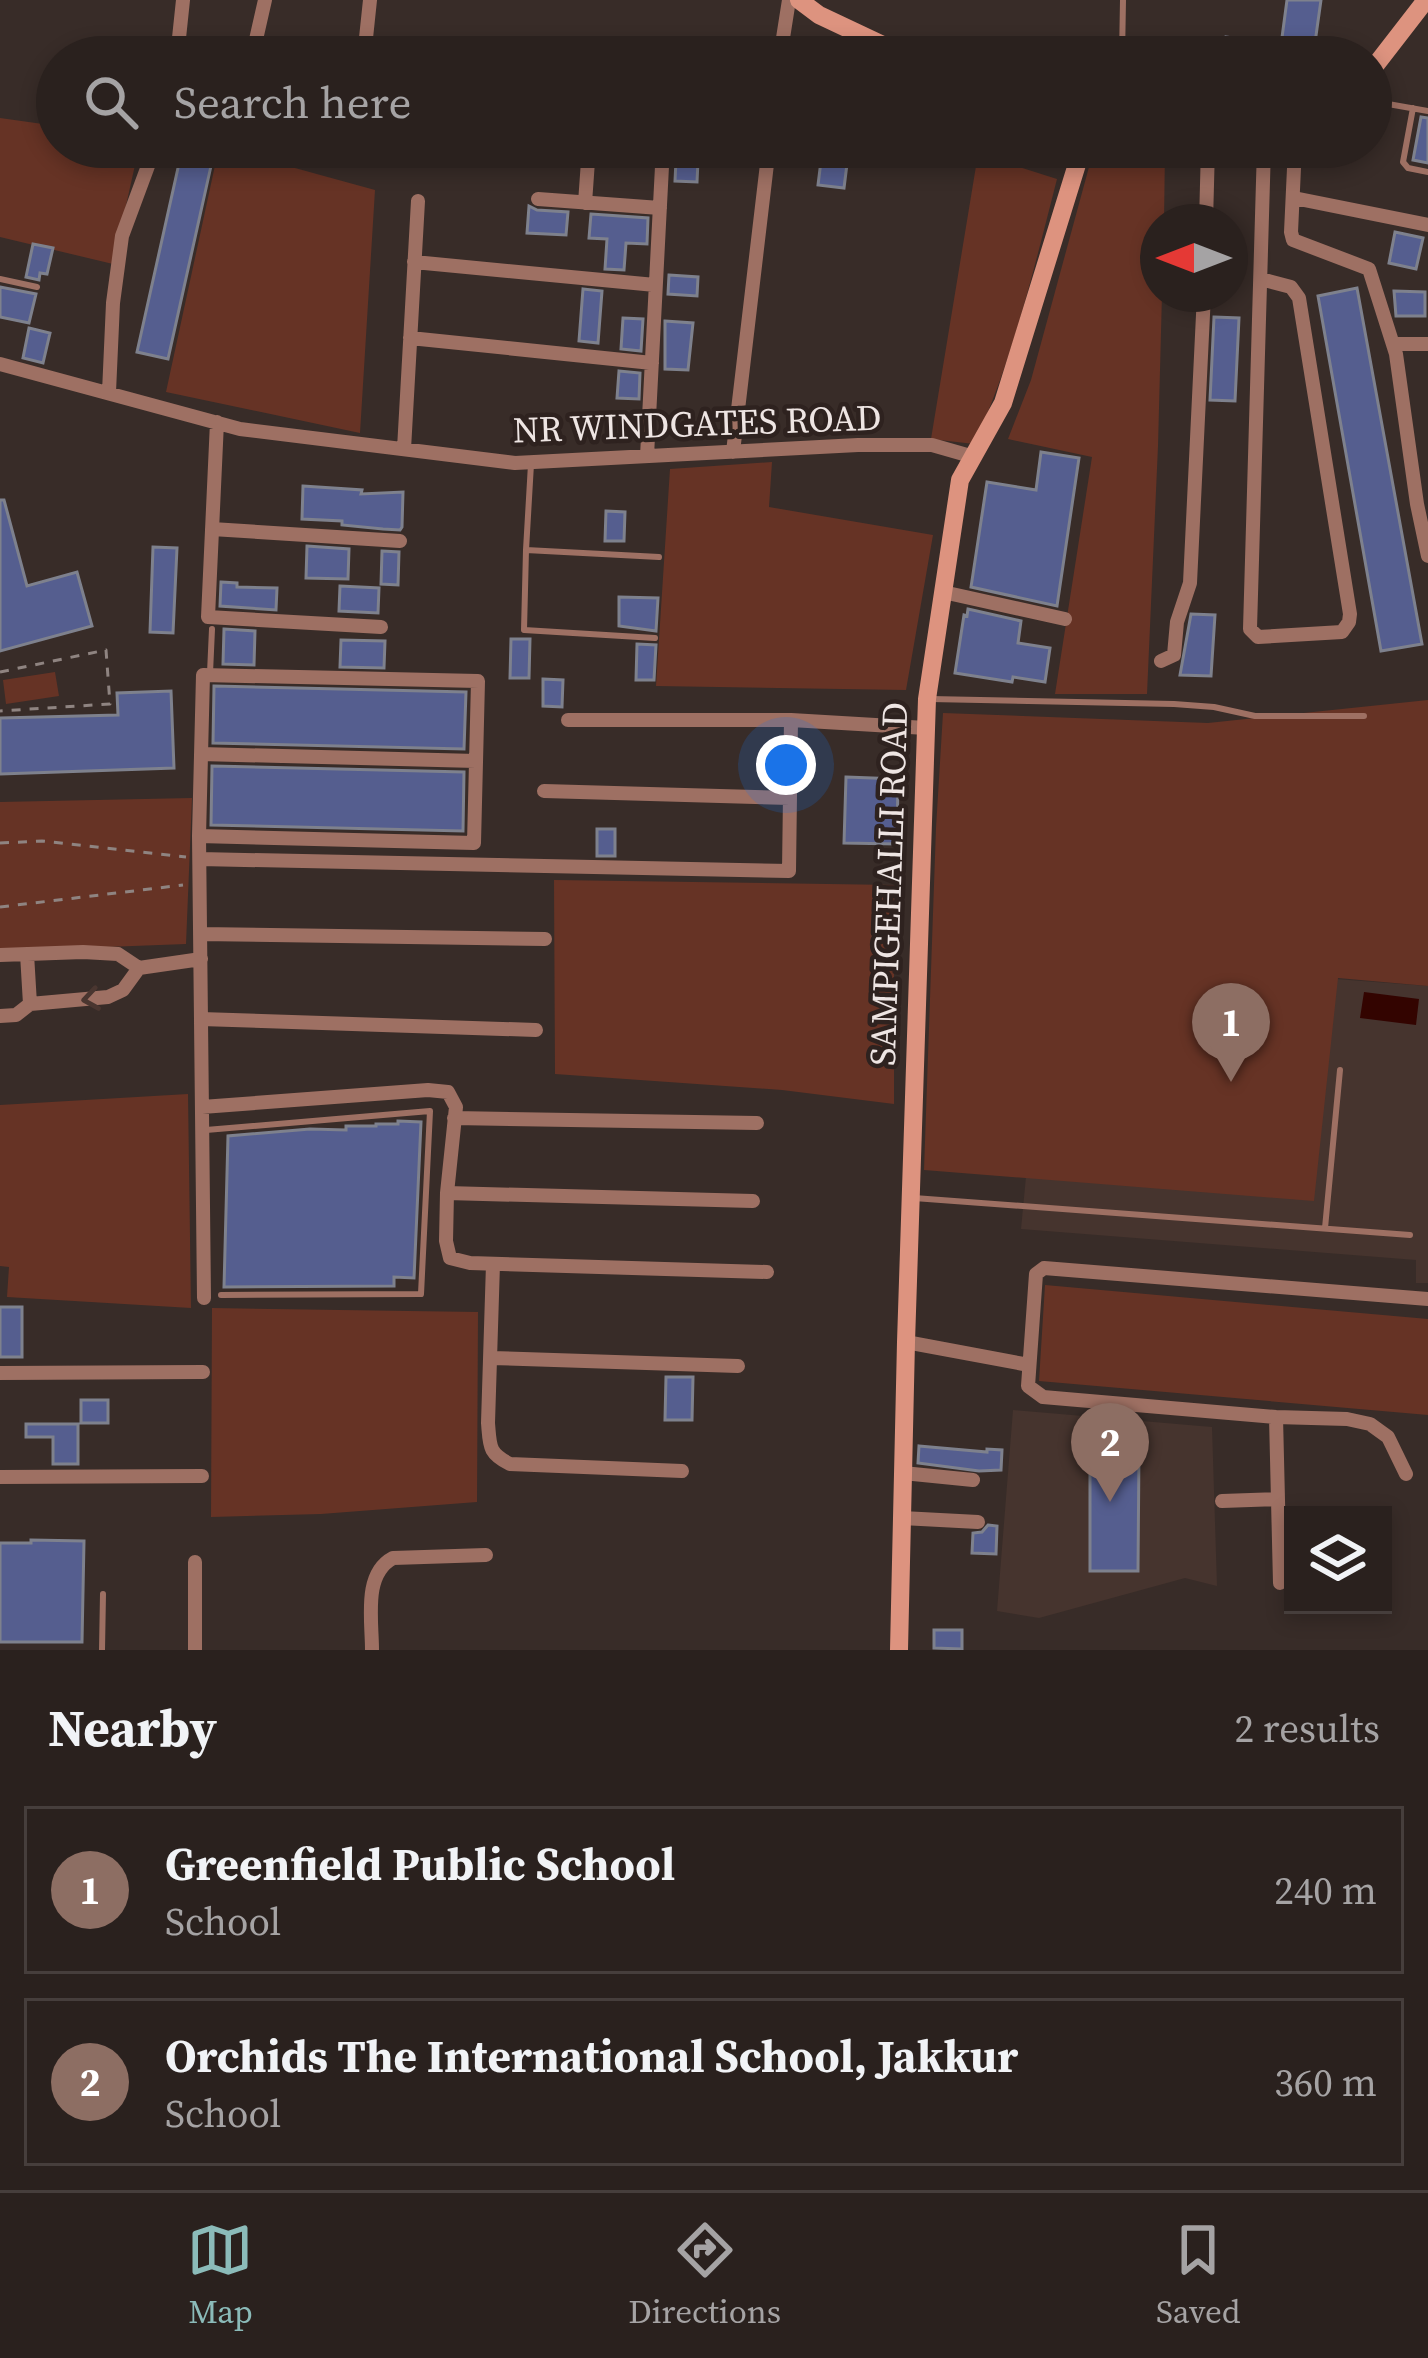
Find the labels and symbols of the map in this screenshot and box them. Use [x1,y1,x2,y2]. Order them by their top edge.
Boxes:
north arrow [1140,204,1248,312]
street label: NR WINDGATES ROAD [512,393,882,454]
street label: SAMPIGEHALLI ROAD [858,701,919,1067]
your location [756,735,816,795]
pin: 1 [1192,983,1270,1082]
one-way arrow [81,985,101,1010]
pin: 2 [1071,1403,1149,1502]

